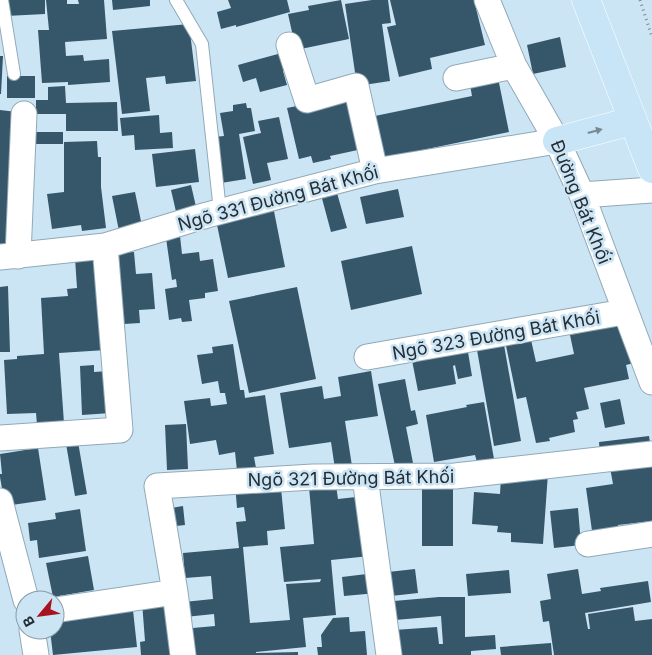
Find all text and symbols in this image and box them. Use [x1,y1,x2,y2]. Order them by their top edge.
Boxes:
one-way arrow [587,126,602,134]
street label: Đường Bát Khối [547,137,615,267]
street label: Ngõ 331 Đường Bát Khối [175,161,381,235]
street label: Ngõ 323 Đường Bát Khối [391,306,601,364]
street label: Ngõ 321 Đường Bát Khối [247,466,455,490]
north arrow [15,590,65,640]
text: B [19,613,38,630]

